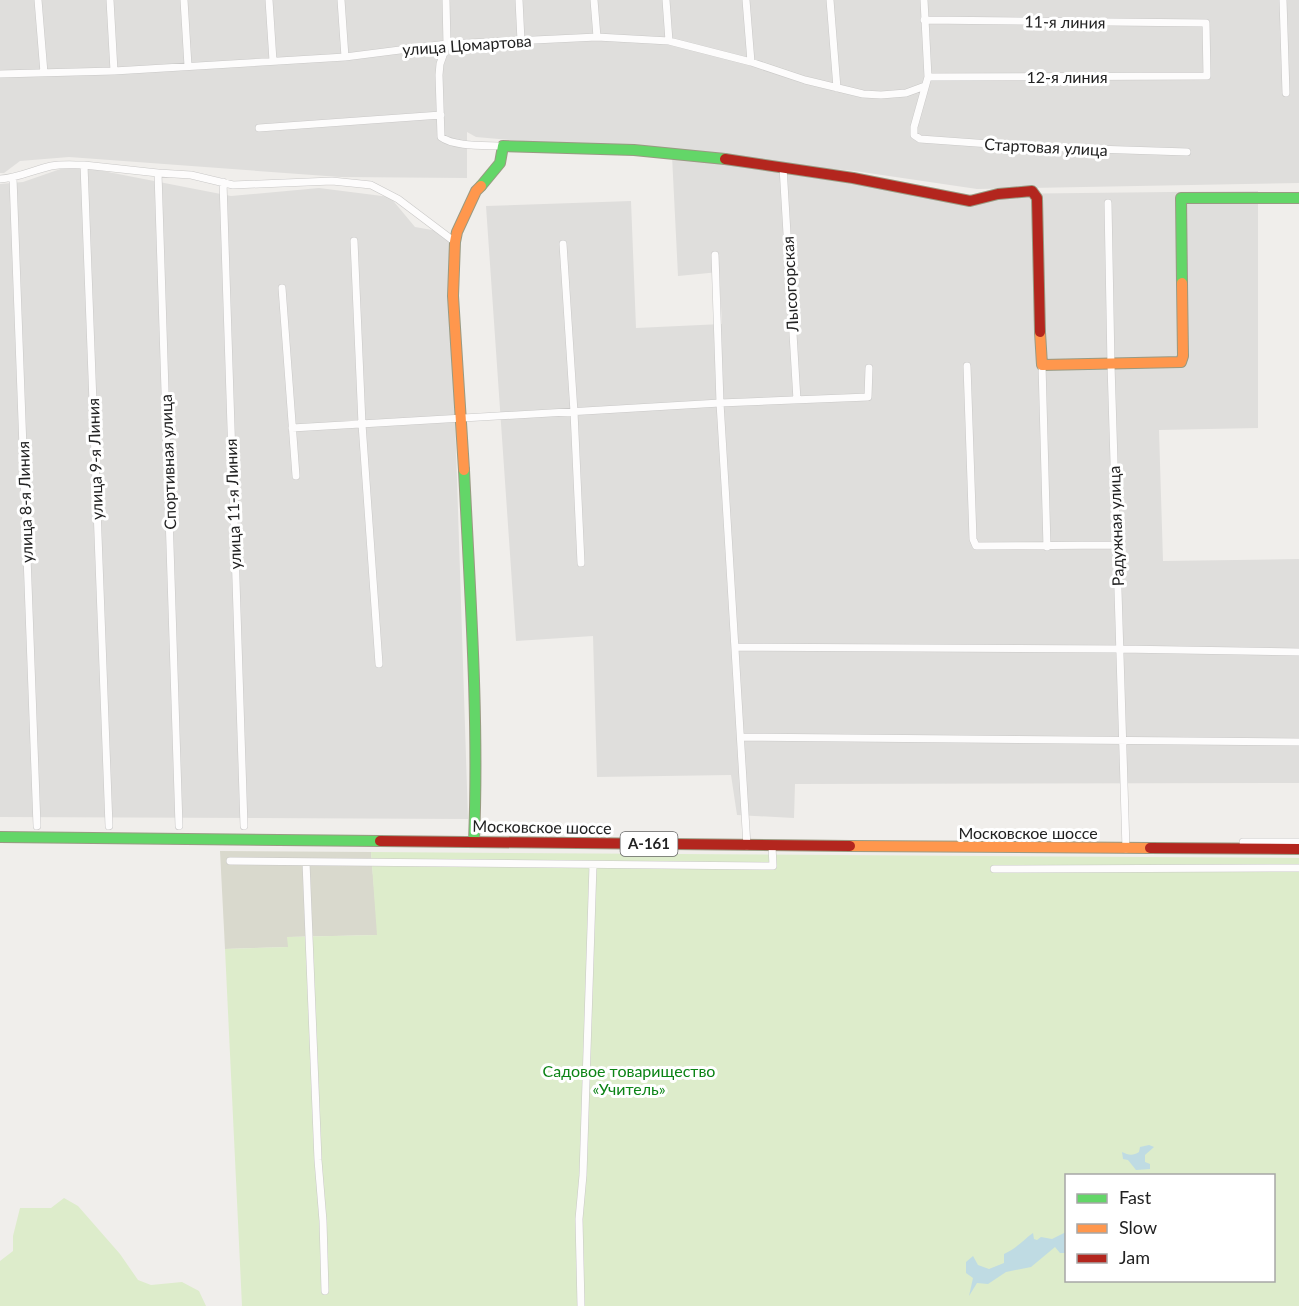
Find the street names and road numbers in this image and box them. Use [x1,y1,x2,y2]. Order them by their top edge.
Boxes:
street label: 11-я линия [1024,11,1106,32]
street label: улица Цомартова [402,31,532,58]
street label: 12-я линия [1026,67,1108,86]
street label: Стартовая улица [984,134,1108,159]
street label: Лысогорская [778,236,802,333]
street label: Спортивная улица [156,394,179,530]
street label: улица 9-я Линия [83,398,106,520]
street label: улица 11-я Линия [221,438,244,570]
street label: улица 8-я Линия [13,441,36,563]
street label: Радужная улица [1104,466,1127,586]
street label: Московское шоссе [472,816,612,837]
street label: Московское шоссе [958,823,1098,842]
road number: А-161 [620,832,678,856]

